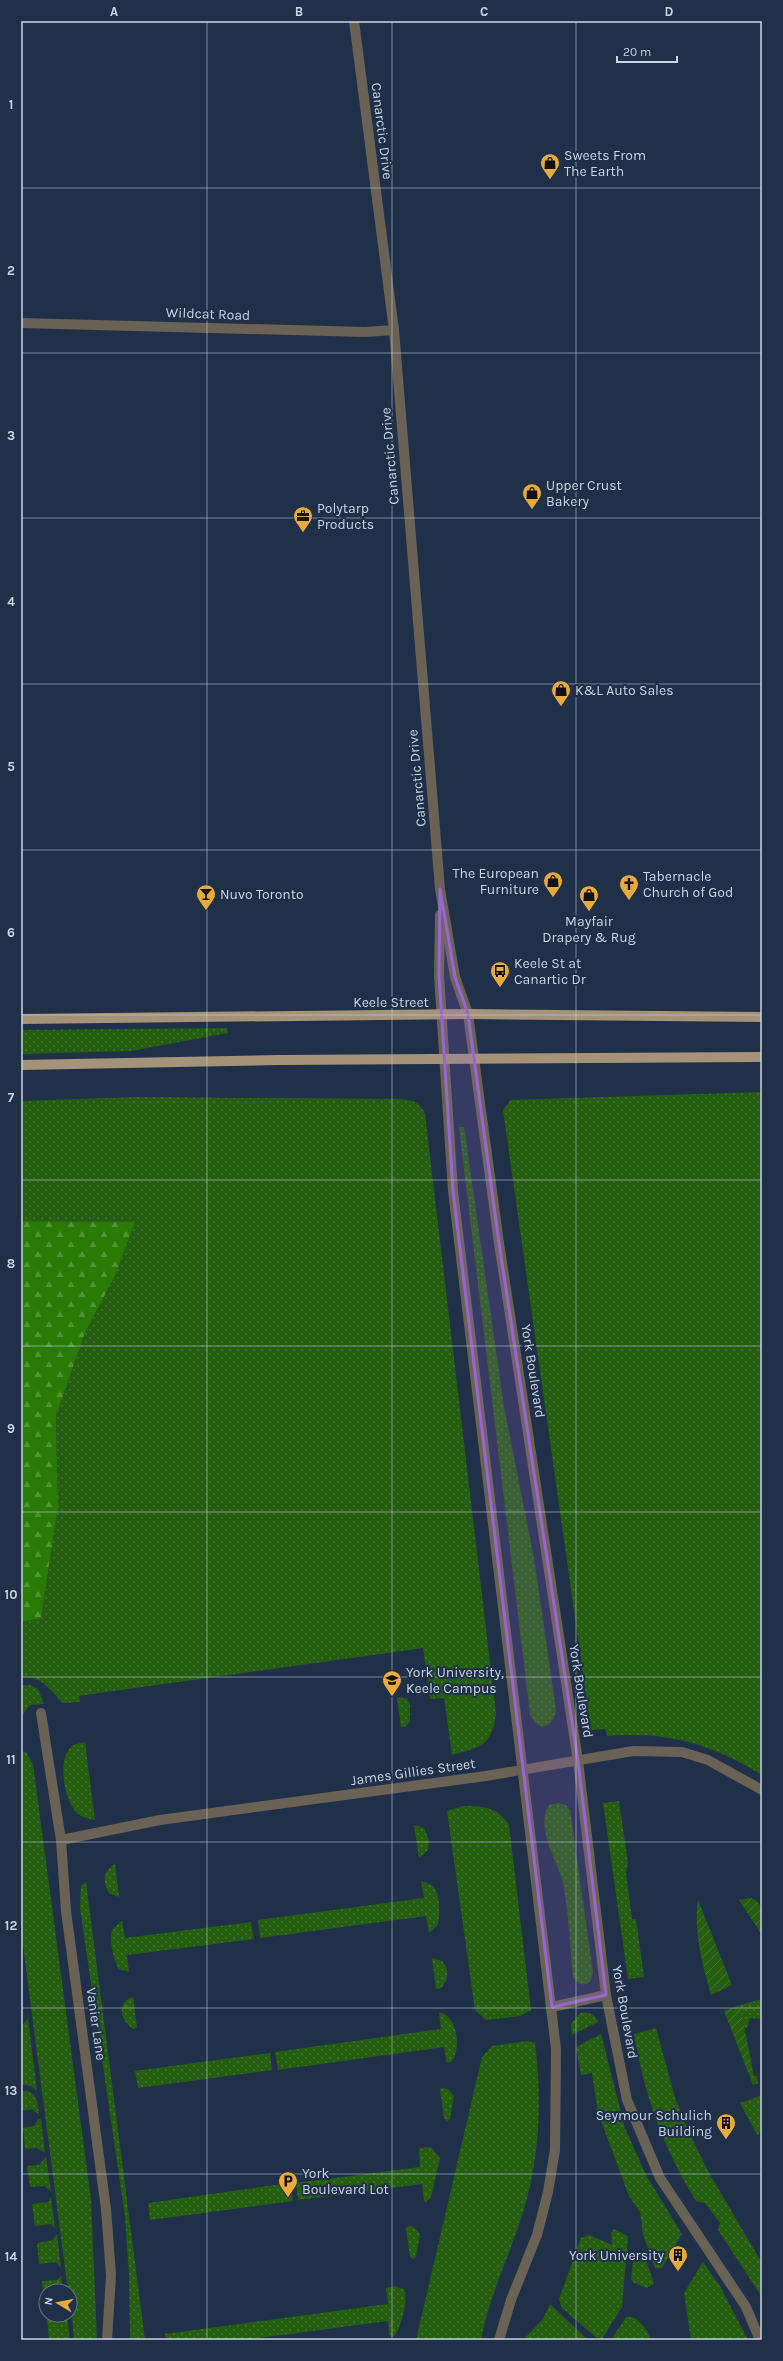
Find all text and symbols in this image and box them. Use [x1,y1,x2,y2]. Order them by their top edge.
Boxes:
text: A [110,4,118,19]
text: B [295,4,303,19]
text: C [480,4,488,19]
text: D [665,4,674,19]
scale bar [617,38,677,64]
text: 20 m [623,45,651,59]
street label: Canarctic Drive [368,82,396,180]
text: 1 [9,97,13,112]
place label: Sweets From The Earth [564,147,646,180]
shop icon: Sweets From The Earth [539,152,561,180]
text: 2 [7,263,15,278]
street label: Wildcat Road [165,304,251,324]
street label: Canarctic Drive [377,407,403,505]
text: 3 [7,428,15,443]
place label: Upper Crust Bakery [546,477,622,510]
shop icon: Upper Crust Bakery [521,482,543,510]
place label: Polytarp Products [317,500,374,533]
office icon: Polytarp Products [292,505,314,533]
text: 4 [7,594,15,609]
shop icon: K&L Auto Sales [550,679,572,707]
place label: K&L Auto Sales [575,682,674,699]
street label: Canarctic Drive [404,729,430,827]
text: 5 [7,759,15,774]
place label: The European Furniture [452,865,539,898]
place label: Tabernacle Church of God [643,868,733,901]
shop icon: The European Furniture [542,870,564,898]
church icon: Tabernacle Church of God [618,873,640,901]
bar icon: Nuvo Toronto [195,883,217,911]
shop icon: Mayfair Drapery & Rug [578,884,600,912]
place label: Nuvo Toronto [220,886,304,903]
place label: Mayfair Drapery & Rug [542,913,636,946]
text: 6 [7,925,15,940]
place label: Keele St at Canartic Dr [514,955,587,988]
bus stop icon: Keele St at Canartic Dr [489,960,511,988]
street label: Keele Street [353,994,429,1011]
text: 7 [8,1090,15,1105]
text: 8 [7,1256,15,1271]
street label: York Boulevard [517,1323,549,1419]
text: 9 [7,1421,15,1436]
text: 10 [5,1587,17,1602]
street label: York Boulevard [565,1643,597,1739]
place label: York University, Keele Campus [406,1664,504,1697]
school or university icon: York University, Keele Campus [381,1669,403,1697]
text: 11 [6,1752,16,1767]
street label: James Gillies Street [350,1755,476,1789]
text: 12 [5,1918,17,1933]
street label: York Boulevard [608,1964,642,2060]
street label: Vanier Lane [82,1987,110,2061]
text: 13 [5,2083,17,2098]
place label: Seymour Schulich Building [596,2107,712,2140]
building icon: Seymour Schulich Building [715,2112,737,2140]
place label: York Boulevard Lot [302,2165,389,2198]
parking icon: York Boulevard Lot [277,2170,299,2198]
building icon: York University [667,2244,689,2272]
place label: York University [569,2247,664,2264]
text: 14 [5,2249,17,2264]
north arrow [38,2283,78,2323]
text: N [42,2296,56,2306]

